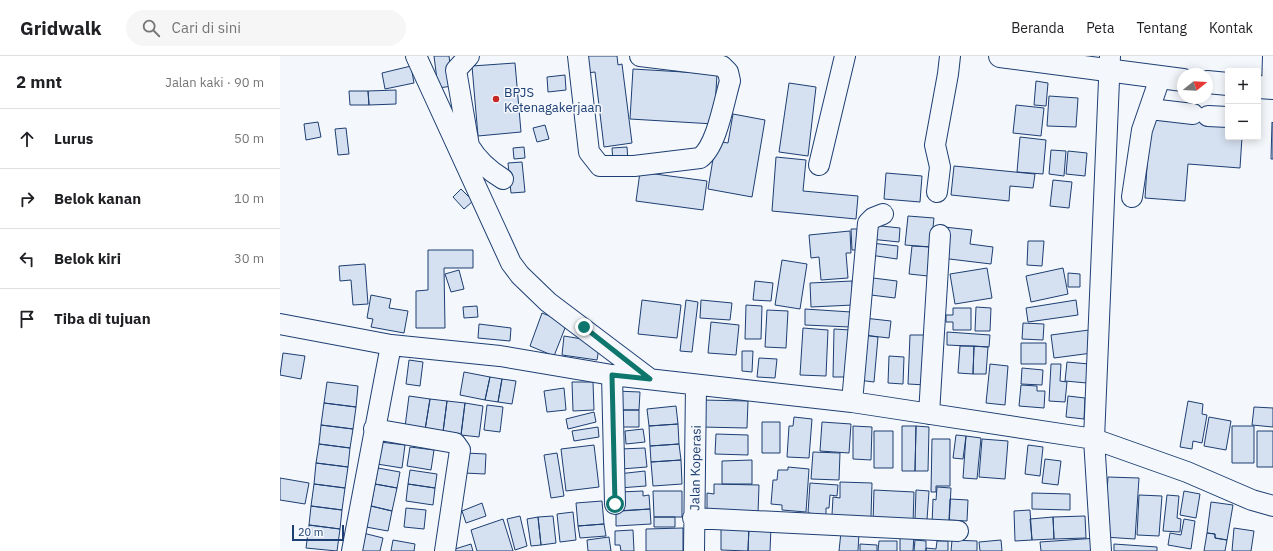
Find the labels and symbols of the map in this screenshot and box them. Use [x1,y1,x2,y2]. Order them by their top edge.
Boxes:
north arrow [1177,68,1213,104]
place label: BPJS Ketenagakerjaan [504,84,602,116]
marker: BPJS Ketenagakerjaan [491,94,501,104]
route end [575,318,593,336]
street label: Jalan Koperasi [686,425,705,511]
route start [606,495,624,513]
scale bar [292,523,344,542]

